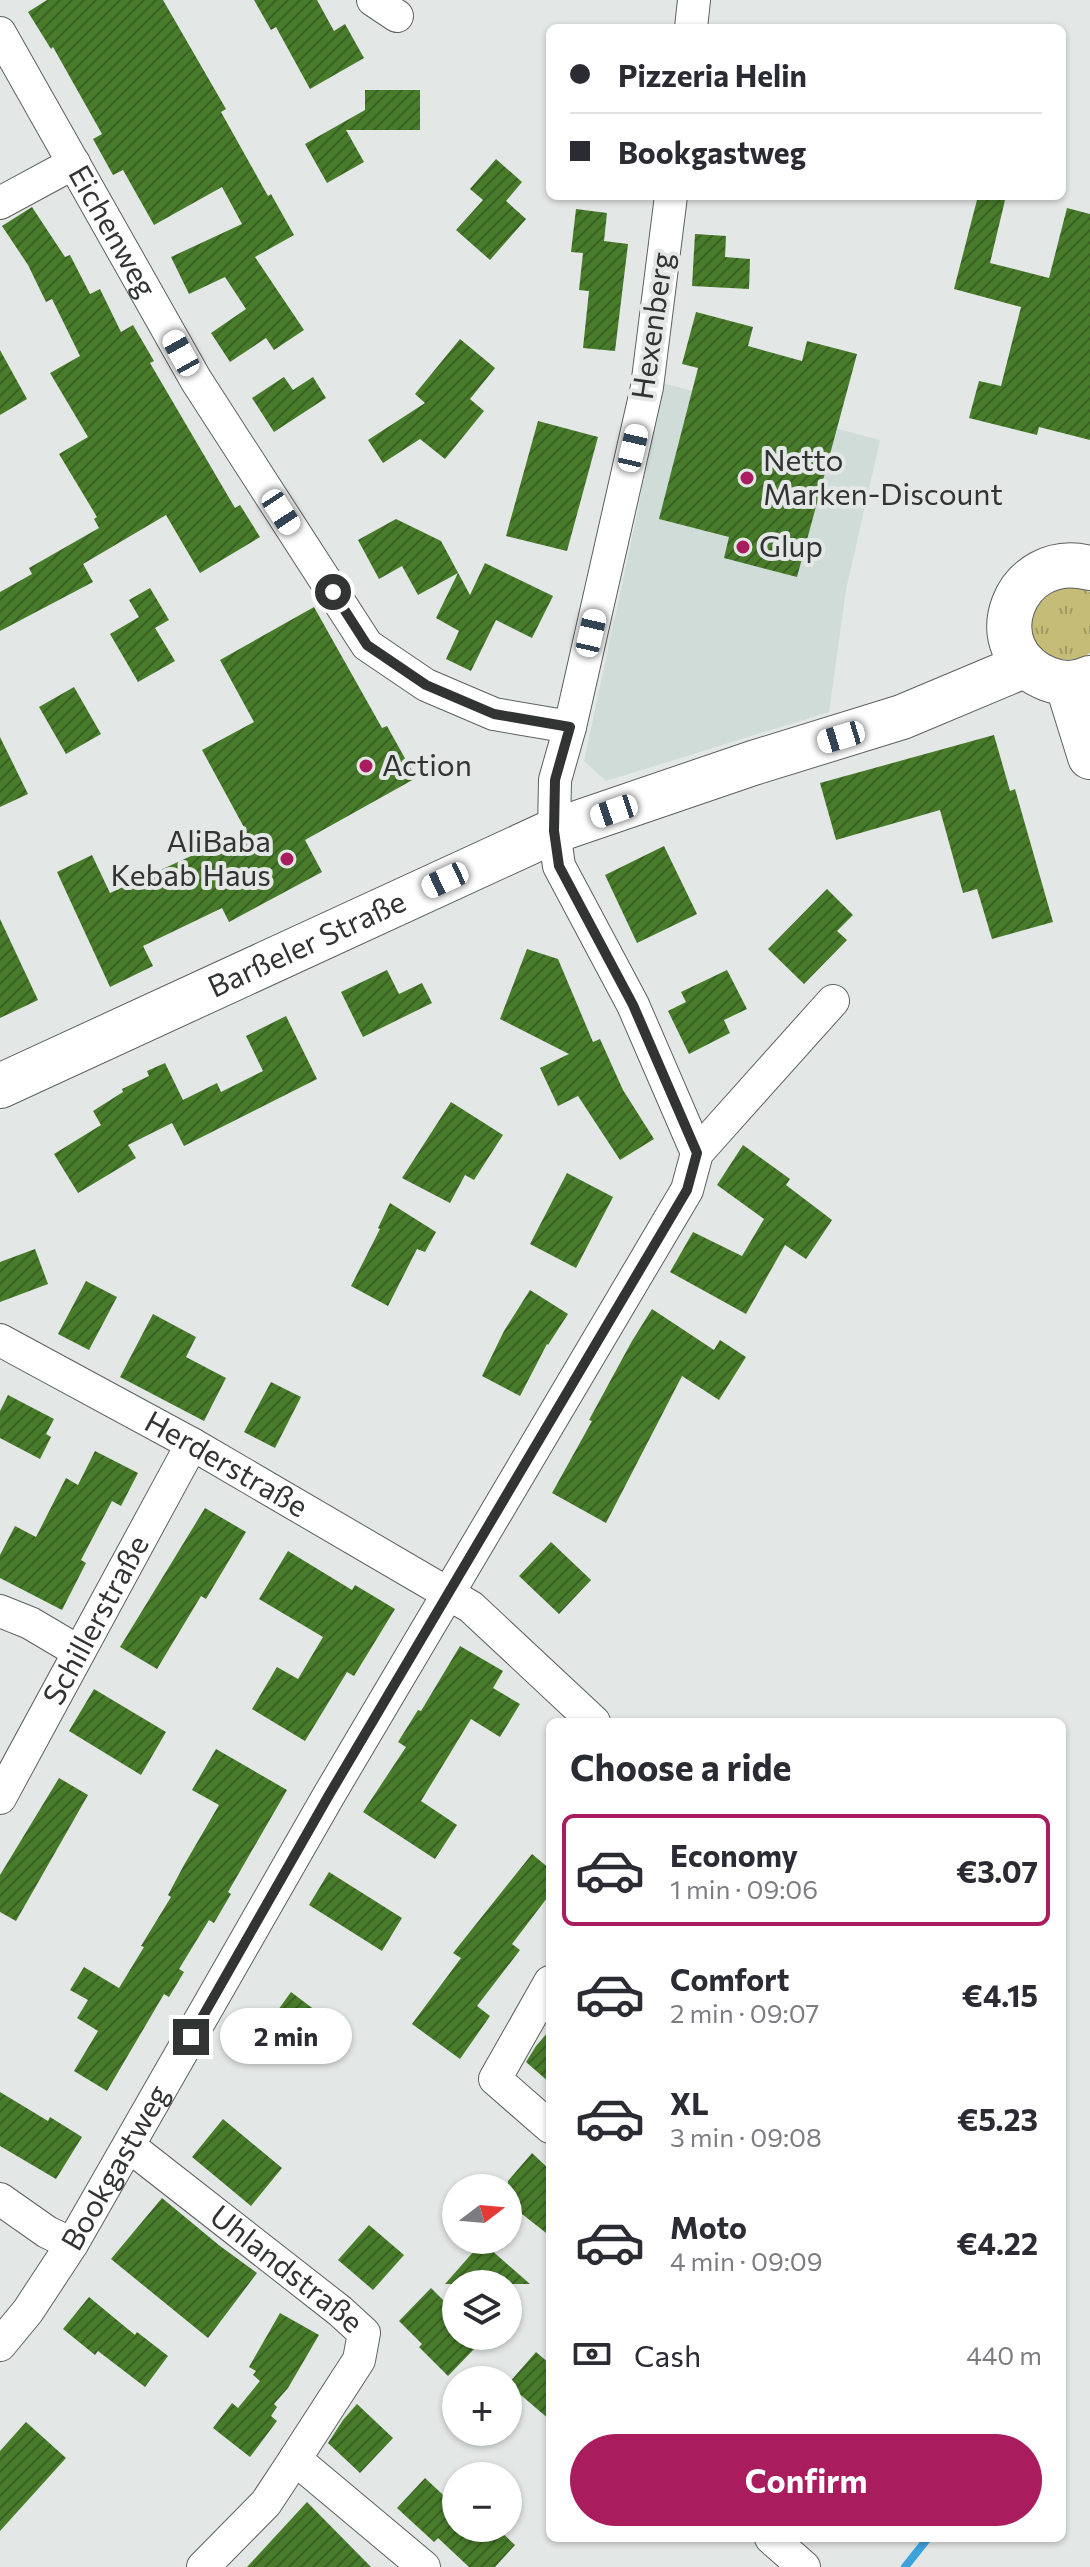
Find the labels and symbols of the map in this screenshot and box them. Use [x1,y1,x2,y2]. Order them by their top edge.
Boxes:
street label: Eichenweg [62,158,166,303]
street label: Hexenberg [622,250,679,402]
car [159,326,203,380]
car [616,422,650,474]
place label: Netto Marken-Discount [763,440,1003,511]
marker: Netto Marken-Discount [738,469,756,487]
car [258,485,304,539]
place label: Glup [759,526,823,563]
marker: Glup [734,538,752,556]
route start [315,574,351,610]
car [574,607,608,659]
car [815,719,867,755]
place label: Action [382,745,472,782]
marker: Action [357,757,375,775]
car [587,792,641,830]
place label: AliBaba Kebab Haus [111,821,271,892]
marker: AliBaba Kebab Haus [278,850,296,868]
car [418,859,472,901]
street label: Barßeler Straße [201,881,411,1004]
street label: Herderstraße [139,1401,315,1524]
street label: Schillerstraße [33,1528,155,1710]
callout: 2 min [219,2009,351,2065]
route end [173,2019,209,2055]
street label: Bookgastweg [52,2077,175,2256]
north arrow [442,2174,522,2254]
street label: Uhlandstraße [204,2196,372,2339]

